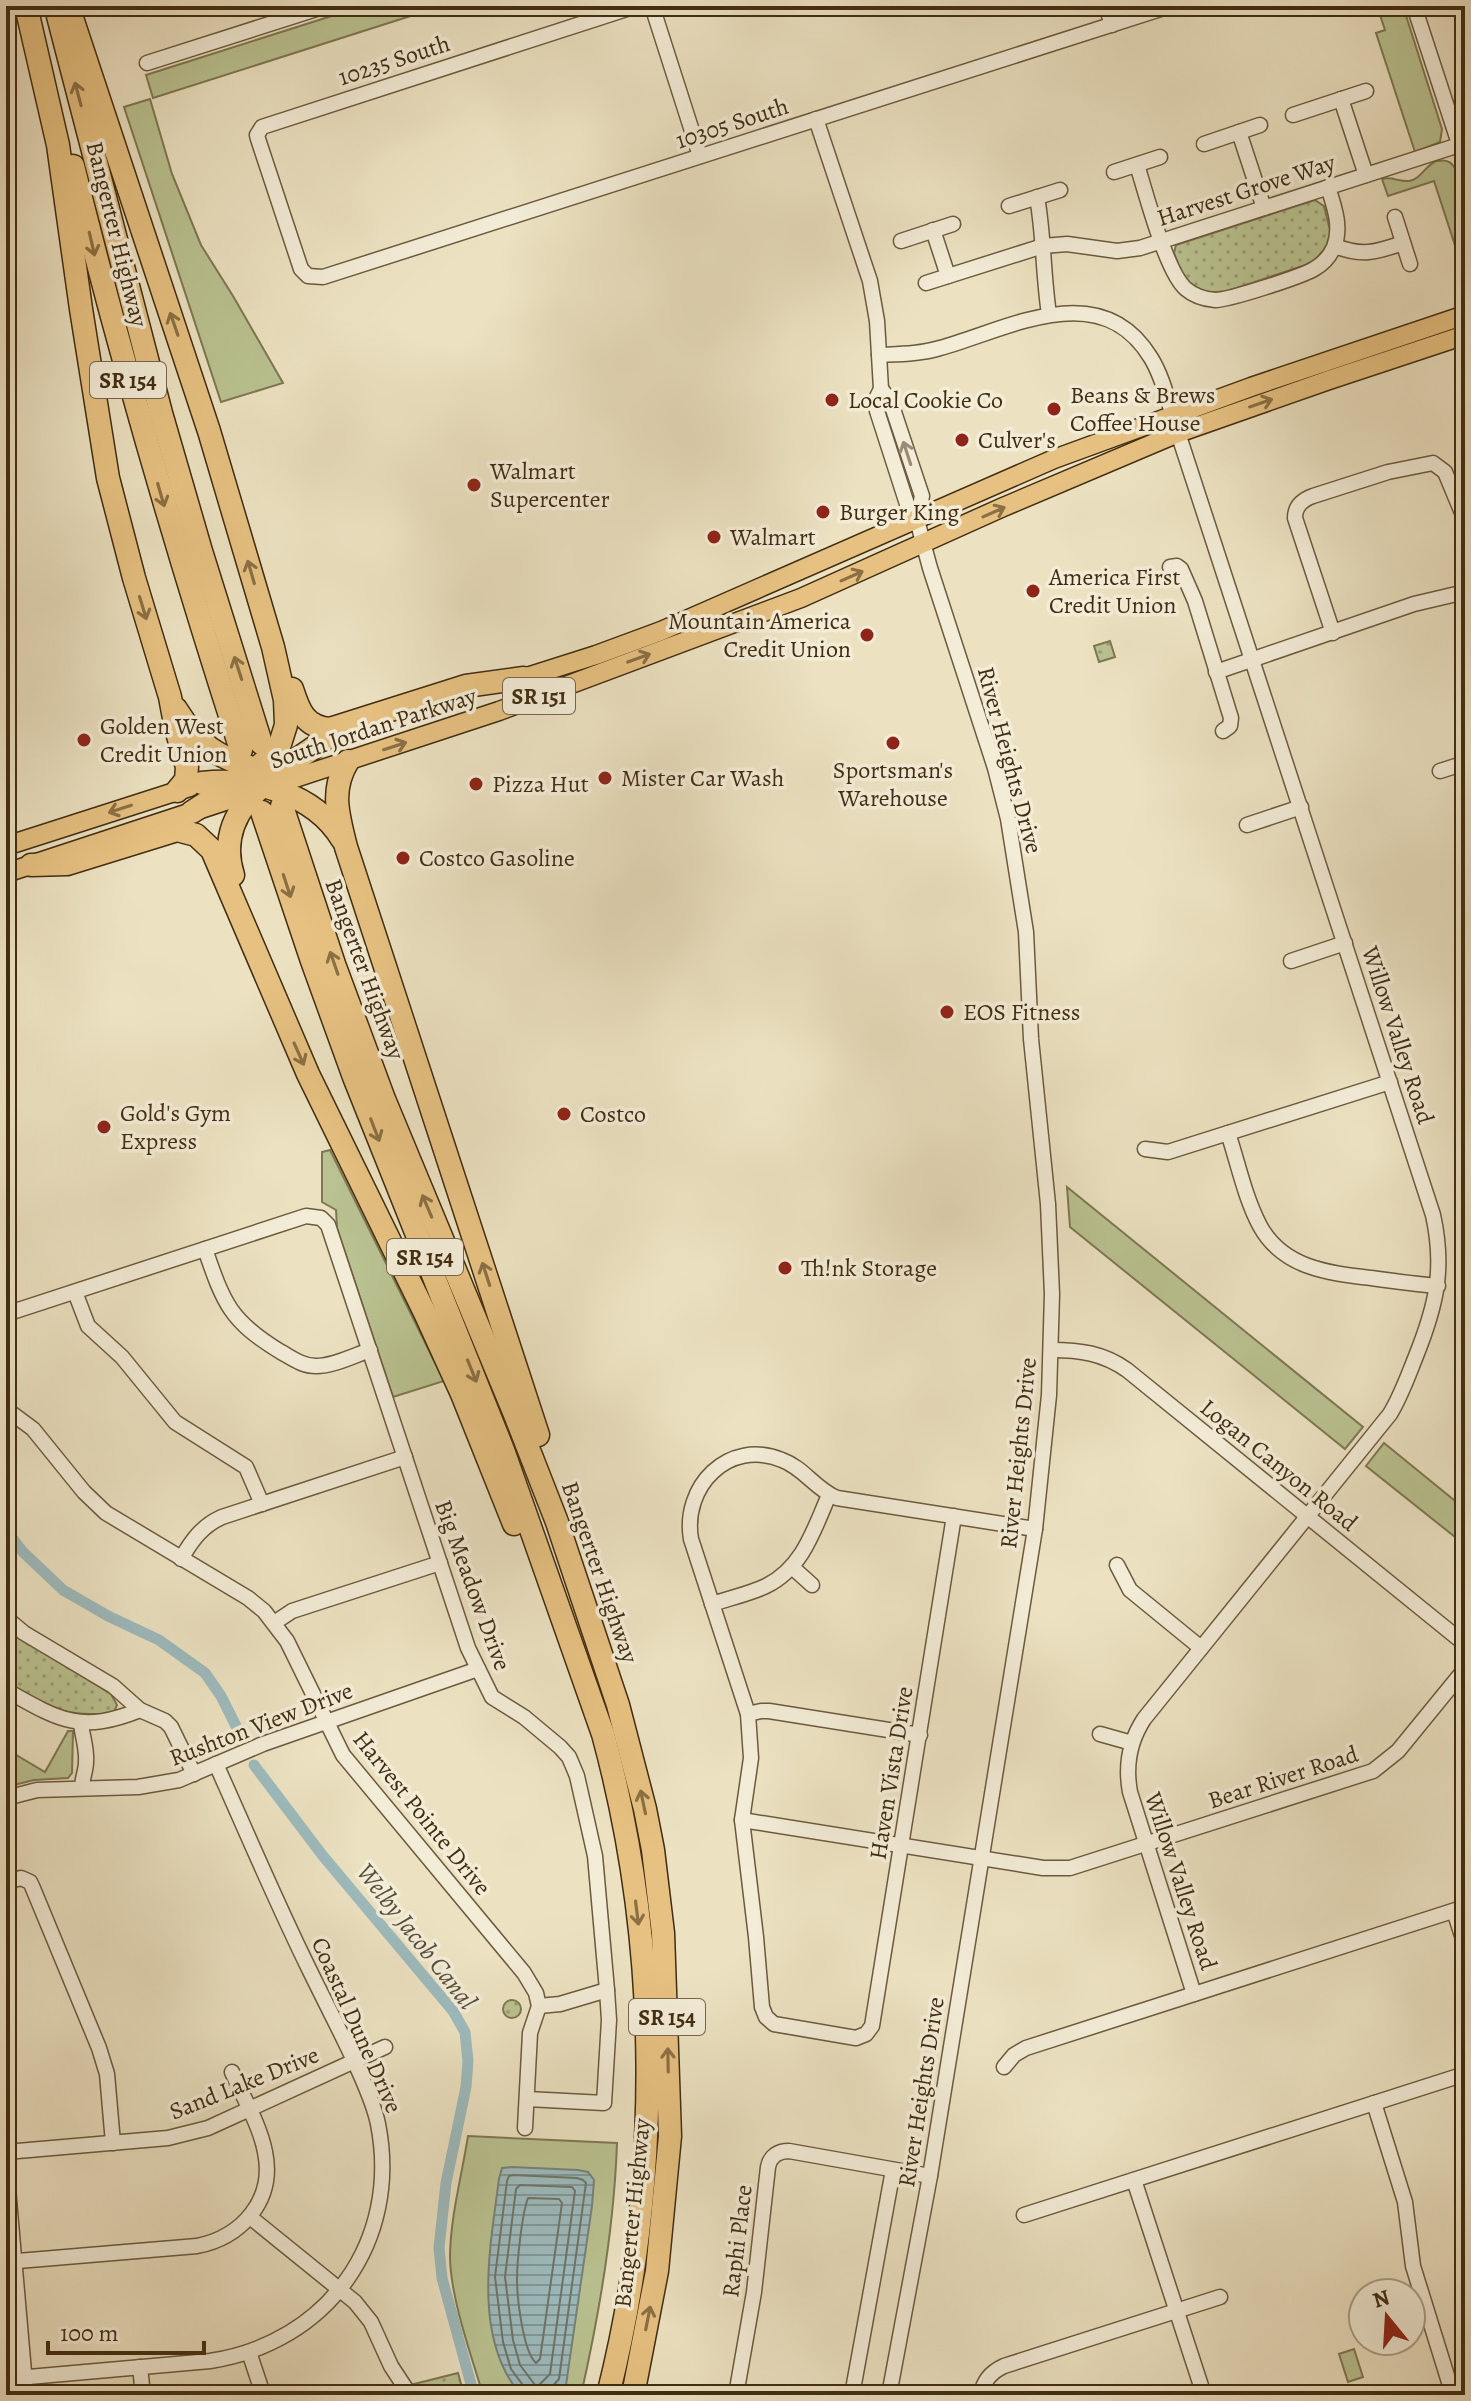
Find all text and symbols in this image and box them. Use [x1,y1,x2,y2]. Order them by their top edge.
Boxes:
street label: 10235 South [334,27,454,93]
one-way arrow [70,82,85,108]
street label: 10305 South [672,90,793,156]
street label: Bangerter Highway [78,138,156,330]
street label: Harvest Grove Way [1153,146,1339,234]
one-way arrow [85,231,100,256]
one-way arrow [166,312,181,337]
road number: SR 154 [90,362,166,398]
place label: Beans & Brews Coffee House [1070,379,1216,439]
place label: Local Cookie Co [848,384,1003,416]
marker: Local Cookie Co [823,391,841,409]
one-way arrow [1248,394,1273,409]
marker: Beans & Brews Coffee House [1045,400,1063,418]
place label: Culver's [978,424,1056,456]
marker: Culver's [953,431,971,449]
one-way arrow [898,441,913,466]
place label: Walmart Supercenter [489,455,610,515]
marker: Walmart Supercenter [465,476,483,494]
one-way arrow [154,481,169,507]
place label: Burger King [839,496,959,528]
marker: Burger King [814,503,832,521]
one-way arrow [981,503,1006,518]
place label: Walmart [729,521,816,553]
marker: Walmart [705,528,723,546]
one-way arrow [243,560,258,586]
place label: America First Credit Union [1048,561,1181,621]
one-way arrow [840,568,864,583]
marker: America First Credit Union [1024,582,1042,600]
one-way arrow [136,595,151,621]
place label: Mountain America Credit Union [668,605,852,665]
marker: Mountain America Credit Union [858,626,876,644]
one-way arrow [627,650,651,664]
one-way arrow [230,656,245,681]
street label: River Heights Drive [970,663,1050,857]
road number: SR 151 [503,678,575,714]
street label: South Jordan Parkway [266,679,481,777]
place label: Golden West Credit Union [100,710,227,770]
marker: Golden West Credit Union [75,731,93,749]
marker: Sportsman's Warehouse [884,734,902,752]
one-way arrow [382,737,407,752]
place label: Sportsman's Warehouse [833,754,953,814]
place label: Mister Car Wash [621,762,785,794]
place label: Pizza Hut [492,768,589,800]
marker: Mister Car Wash [596,769,614,787]
marker: Pizza Hut [467,775,485,793]
one-way arrow [108,802,134,817]
place label: Costco Gasoline [419,842,575,874]
marker: Costco Gasoline [394,849,412,867]
one-way arrow [280,873,295,898]
street label: Bangerter Highway [317,874,413,1064]
street label: Willow Valley Road [1354,941,1442,1128]
one-way arrow [325,951,340,976]
place label: EOS Fitness [963,996,1080,1028]
marker: EOS Fitness [938,1003,956,1021]
one-way arrow [292,1041,307,1065]
place label: Gold's Gym Express [120,1097,231,1157]
place label: Costco [580,1098,646,1130]
marker: Costco [555,1105,573,1123]
one-way arrow [369,1117,383,1142]
marker: Gold's Gym Express [95,1118,113,1136]
one-way arrow [419,1194,434,1219]
road number: SR 154 [387,1239,463,1275]
place label: Th!nk Storage [801,1252,937,1284]
marker: Th!nk Storage [776,1259,794,1277]
one-way arrow [477,1262,492,1287]
street label: River Heights Drive [992,1356,1044,1550]
one-way arrow [466,1358,480,1383]
street label: Logan Canyon Road [1194,1392,1365,1539]
street label: Bangerter Highway [554,1477,646,1667]
street label: Big Meadow Drive [427,1495,519,1675]
street label: Rushton View Drive [165,1674,357,1774]
street label: Haven Vista Drive [861,1684,921,1862]
street label: Harvest Pointe Drive [346,1724,498,1902]
street label: Bear River Road [1204,1738,1362,1816]
street label: Willow Valley Road [1137,1787,1225,1974]
one-way arrow [635,1789,650,1815]
water label: Welby Jacob Canal [348,1856,485,2017]
one-way arrow [630,1899,645,1926]
street label: Coastal Dune Drive [304,1932,410,2118]
street label: River Heights Drive [890,1994,952,2190]
road number: SR 154 [629,1999,705,2035]
street label: Sand Lake Drive [165,2038,323,2128]
one-way arrow [660,2047,676,2074]
street label: Bangerter Highway [606,2116,658,2309]
street label: Raphi Place [714,2183,760,2299]
north arrow [1347,2277,1427,2357]
text: N [1369,2282,1393,2316]
scale bar [48,2305,204,2355]
one-way arrow [641,2306,656,2332]
text: 100 m [60,2317,119,2349]

